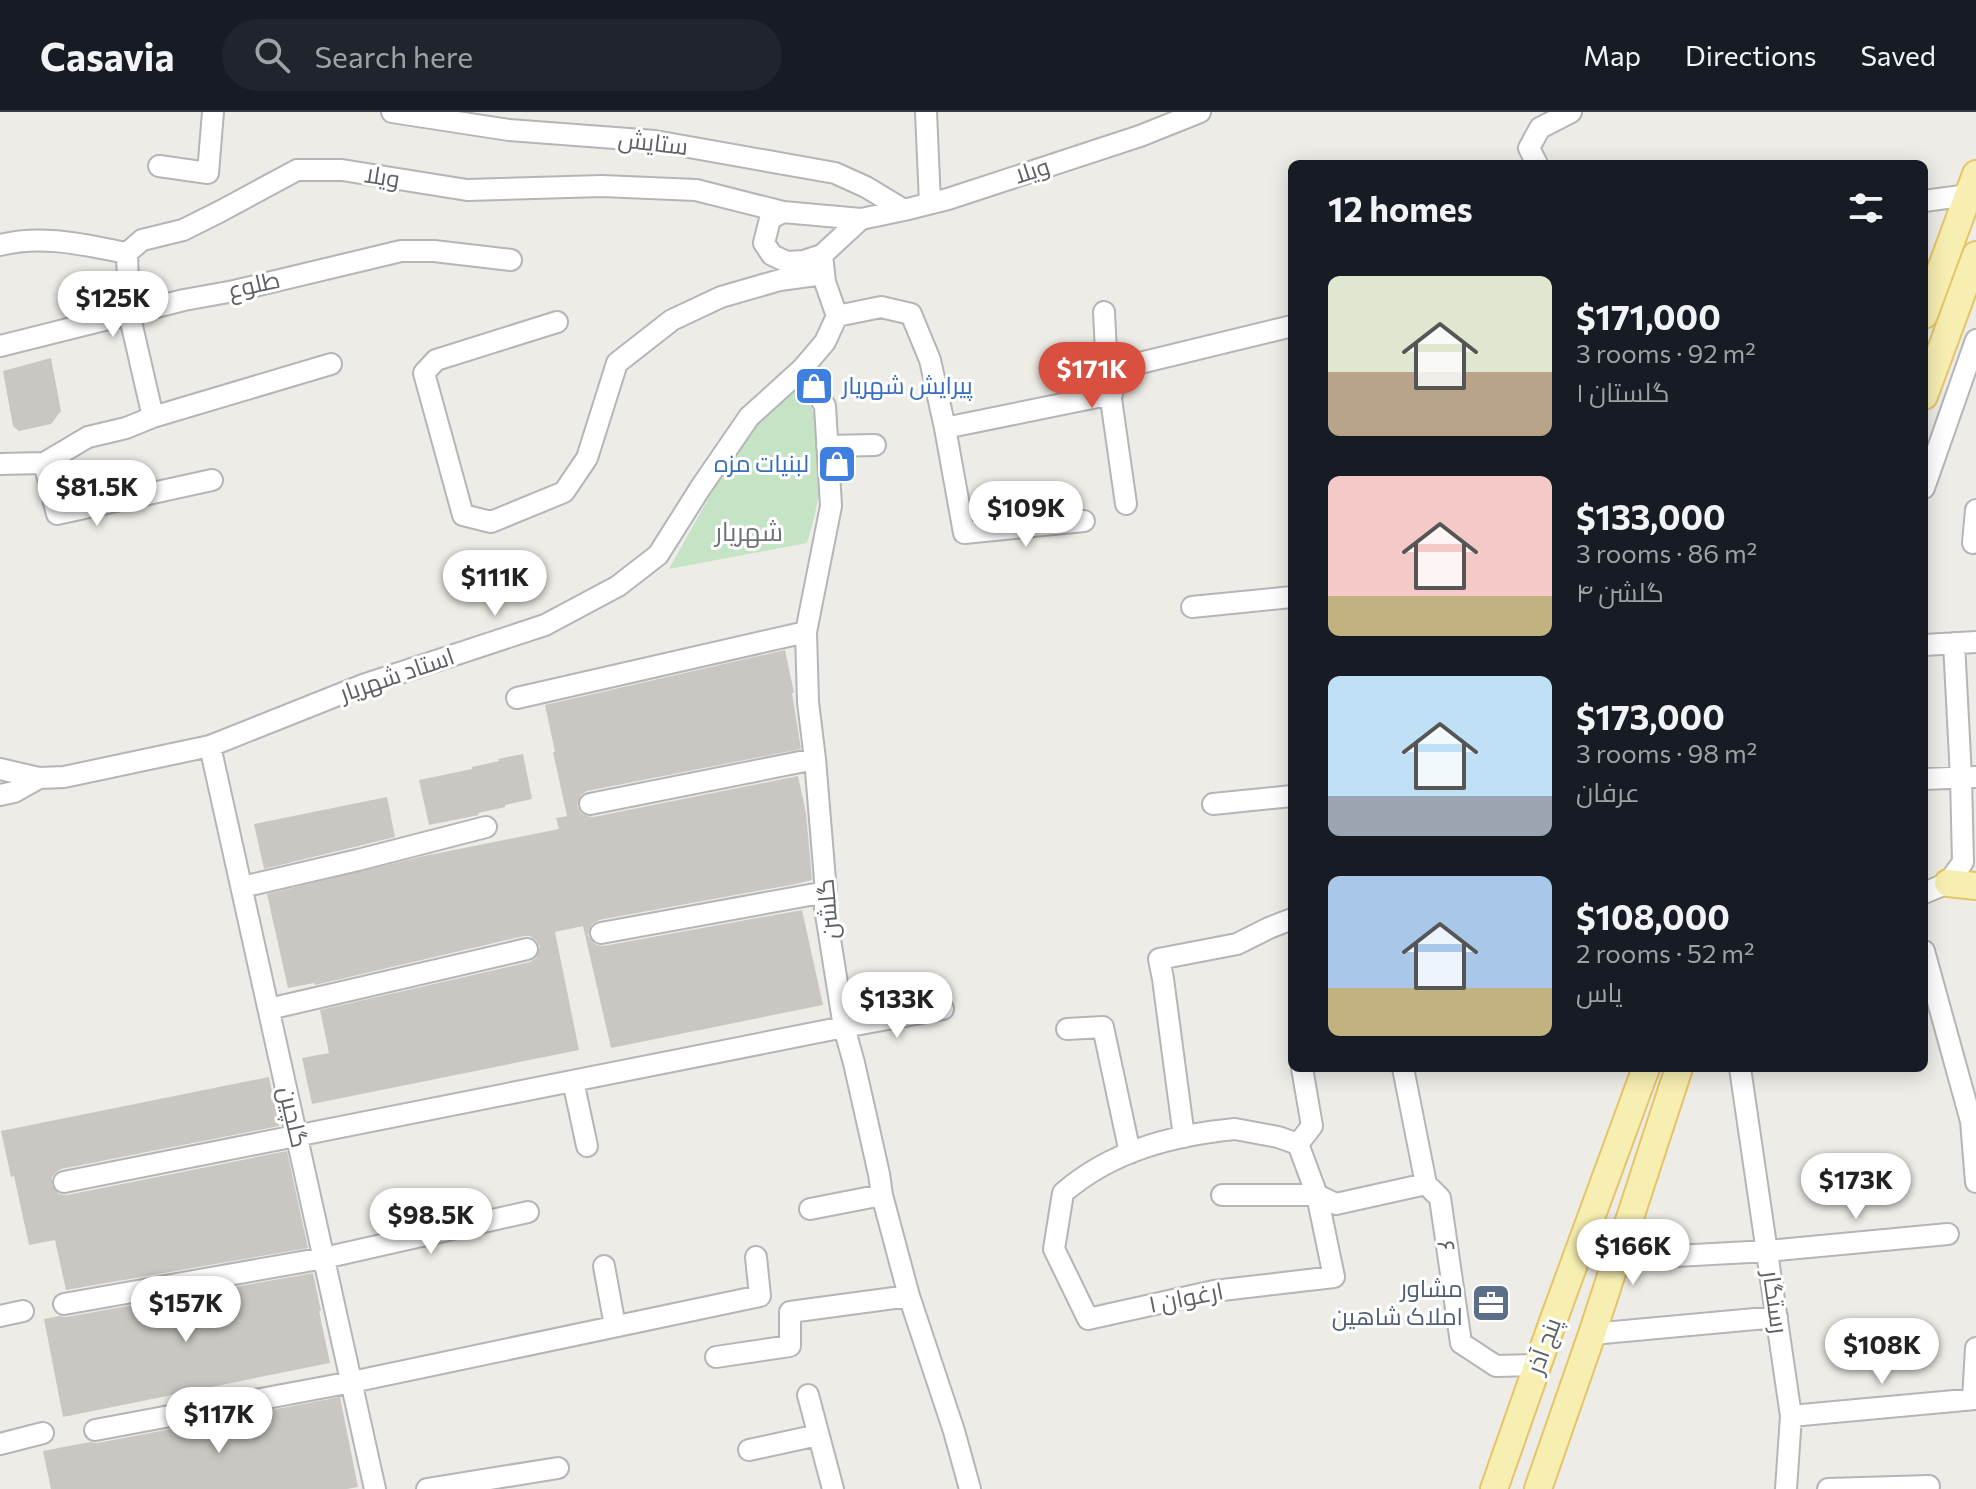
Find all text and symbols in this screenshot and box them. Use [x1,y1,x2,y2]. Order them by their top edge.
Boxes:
search box [222,19,782,91]
text: Casavia [40,32,174,79]
icon: search [250,33,294,77]
text: Search here [314,37,473,74]
text: Map [1583,38,1641,72]
text: Directions [1685,38,1816,72]
text: Saved [1860,38,1936,72]
street label: ستایش [616,123,690,161]
street label: ویلا [1010,150,1053,189]
street label: ویلا [362,158,402,193]
icon: filters [1844,186,1888,230]
text: 12 homes [1328,187,1473,229]
street label: طلوع [225,264,283,306]
pin: $125K [57,271,169,339]
text: $125K [76,281,150,312]
text: $171,000 [1576,295,1721,337]
icon: home [1392,308,1488,404]
text: 3 rooms · 92 m² [1576,337,1756,368]
pin: $171K [1036,342,1148,410]
text: $171K [1057,352,1127,383]
shop icon: پیرایش شهریار [793,365,835,407]
place label: پیرایش شهریار [840,370,973,402]
text: گلستان ۱ [1576,376,1670,407]
shop icon: لبنیات مزه [816,443,858,485]
place label: لبنیات مزه [714,448,809,477]
pin: $81.5K [32,460,162,528]
text: $81.5K [56,470,138,501]
pin: $109K [970,481,1082,549]
text: $109K [987,491,1065,522]
text: $133,000 [1576,495,1726,537]
icon: home [1392,508,1488,604]
district label: شهریار [713,515,783,548]
text: 3 rooms · 86 m² [1576,537,1757,568]
pin: $111K [439,550,551,618]
text: $111K [461,560,529,591]
text: گلشن ۴ [1576,576,1664,607]
street label: استاد شهریار [333,640,458,708]
text: $173,000 [1576,695,1725,737]
icon: home [1392,708,1488,804]
text: 3 rooms · 98 m² [1576,737,1757,768]
text: عرفان [1576,776,1640,807]
street label: گلشن [809,878,845,941]
text: $108,000 [1576,895,1730,937]
icon: home [1392,908,1488,1004]
text: 2 rooms · 52 m² [1576,937,1754,968]
pin: $133K [841,972,953,1040]
text: یاس [1576,976,1622,1007]
text: $133K [860,982,935,1013]
street label: گلچین [270,1083,316,1151]
pin: $173K [1800,1153,1912,1221]
text: $173K [1819,1163,1893,1194]
pin: $98.5K [366,1188,496,1256]
text: $98.5K [388,1198,474,1229]
pin: $166K [1577,1219,1689,1287]
text: $166K [1595,1229,1671,1260]
street label: ۶ [1432,1238,1463,1253]
street label: رستگار [1757,1266,1795,1335]
place label: مشاور املاک شاهین [1332,1273,1463,1331]
street label: ارغوان ۱ [1146,1275,1226,1319]
pin: $157K [130,1276,242,1344]
office icon: مشاور املاک شاهین [1470,1282,1512,1324]
text: $157K [149,1286,223,1317]
street label: پنج آذر [1518,1313,1569,1380]
pin: $108K [1826,1318,1938,1386]
text: $108K [1843,1328,1921,1359]
pin: $117K [163,1387,275,1455]
text: $117K [184,1397,254,1428]

